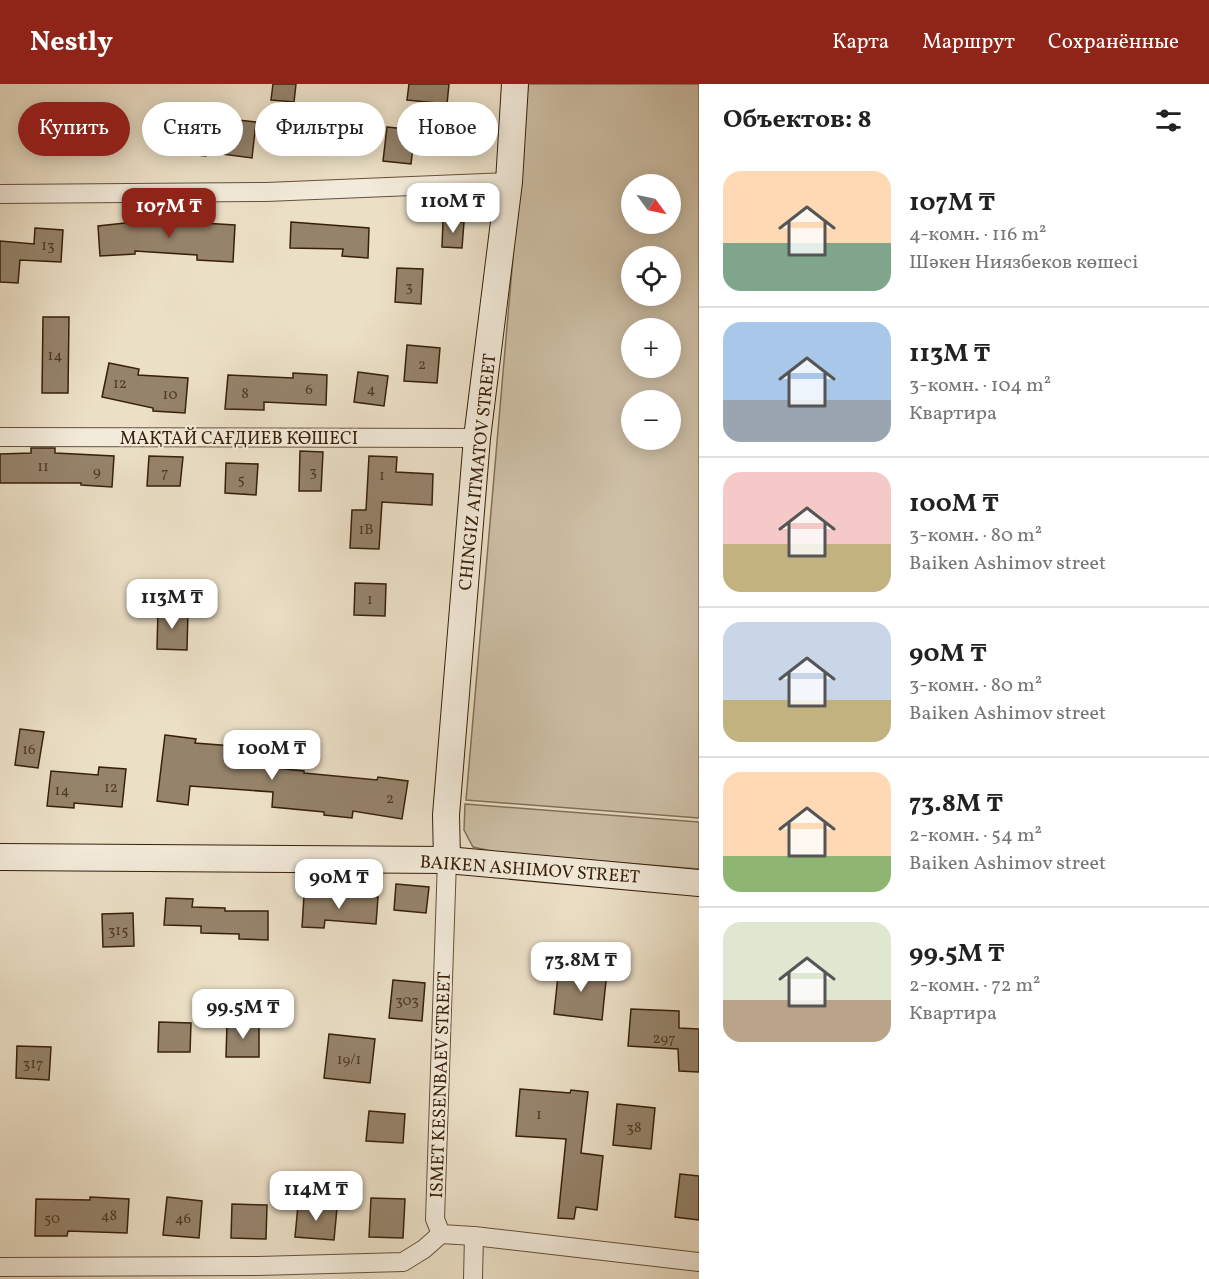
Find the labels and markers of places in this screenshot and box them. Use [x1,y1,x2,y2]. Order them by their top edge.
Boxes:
pin: 110M ₸ [404,183,502,234]
pin: 107M ₸ [120,188,218,239]
pin: 113M ₸ [123,579,221,630]
pin: 100M ₸ [223,730,321,781]
pin: 90M ₸ [297,859,381,910]
pin: 73.8M ₸ [526,942,636,993]
pin: 99.5M ₸ [188,989,298,1040]
pin: 114M ₸ [267,1171,365,1222]

